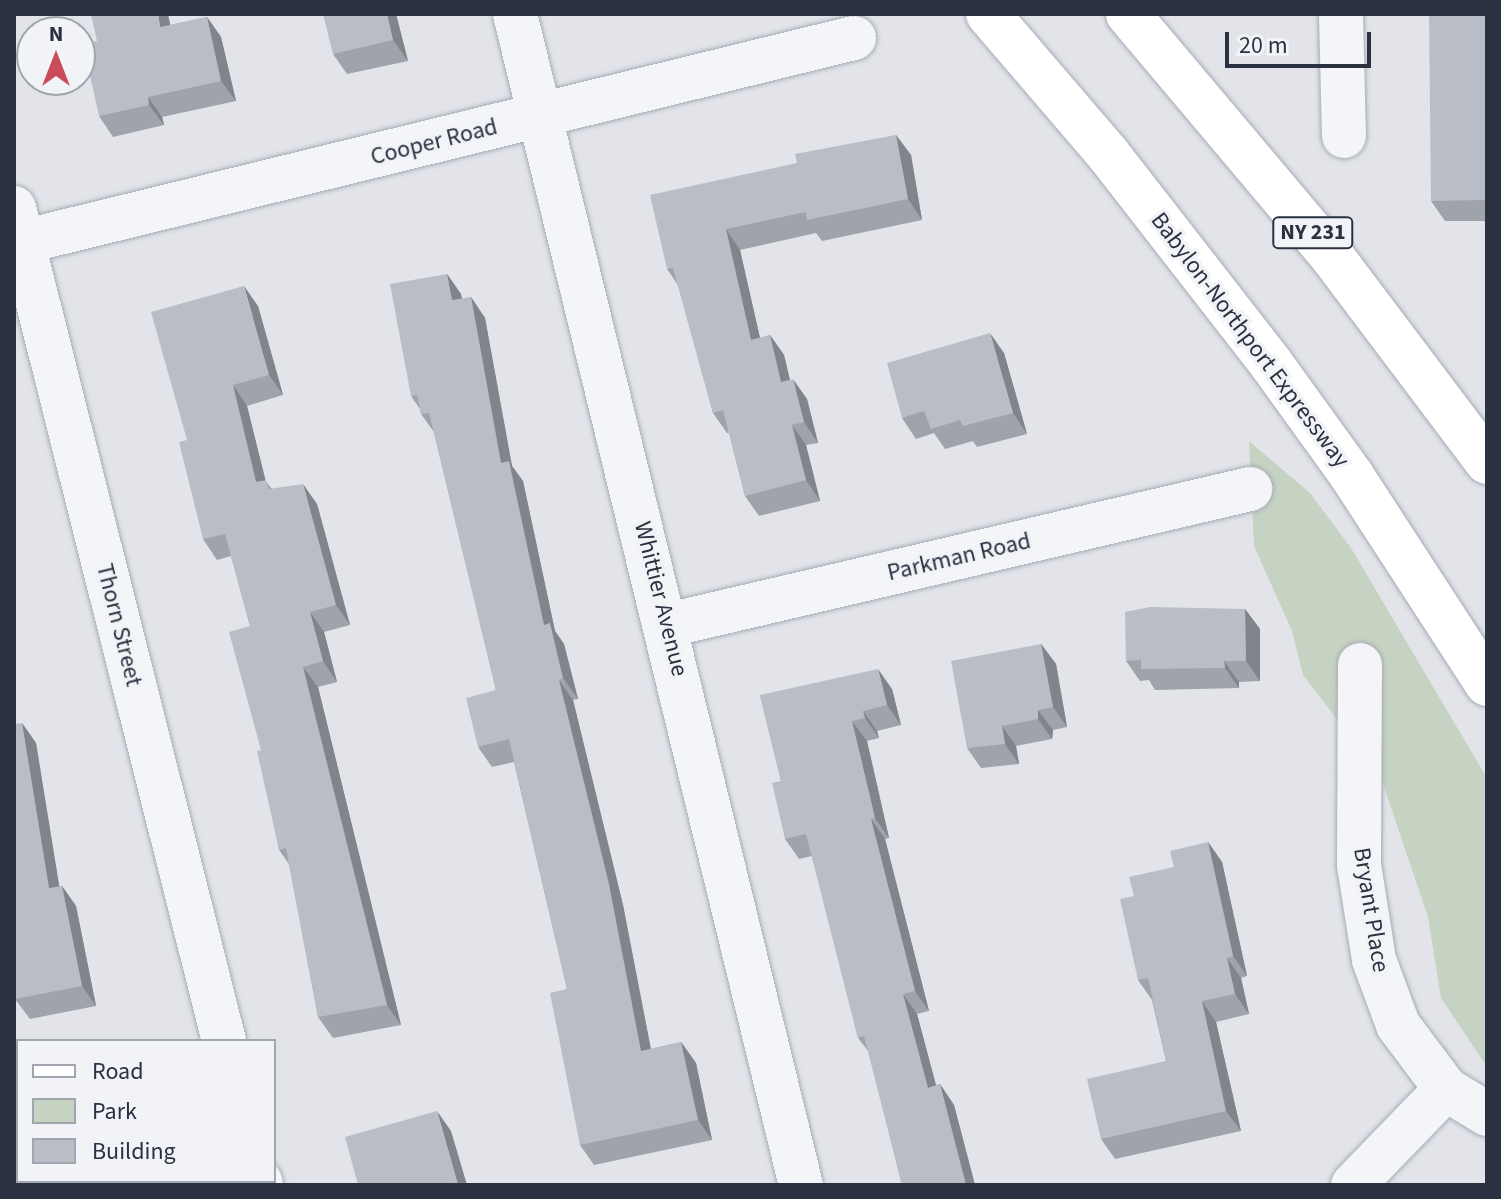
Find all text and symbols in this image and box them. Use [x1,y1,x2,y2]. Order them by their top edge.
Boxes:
north arrow [16,16,96,96]
scale bar [1229,16,1375,66]
text: N [49,18,63,50]
text: 20 m [1239,28,1288,63]
street label: Cooper Road [368,112,500,172]
street label: Babylon-Northport Expressway [1145,207,1355,473]
road number: NY 231 [1271,215,1355,251]
street label: Whittier Avenue [628,519,694,679]
street label: Parkman Road [884,527,1034,587]
street label: Thorn Street [90,561,148,689]
street label: Bryant Place [1347,845,1395,975]
legend [16,1039,276,1183]
text: Road [92,1054,144,1089]
text: Park [92,1094,137,1129]
text: Building [92,1134,176,1169]

